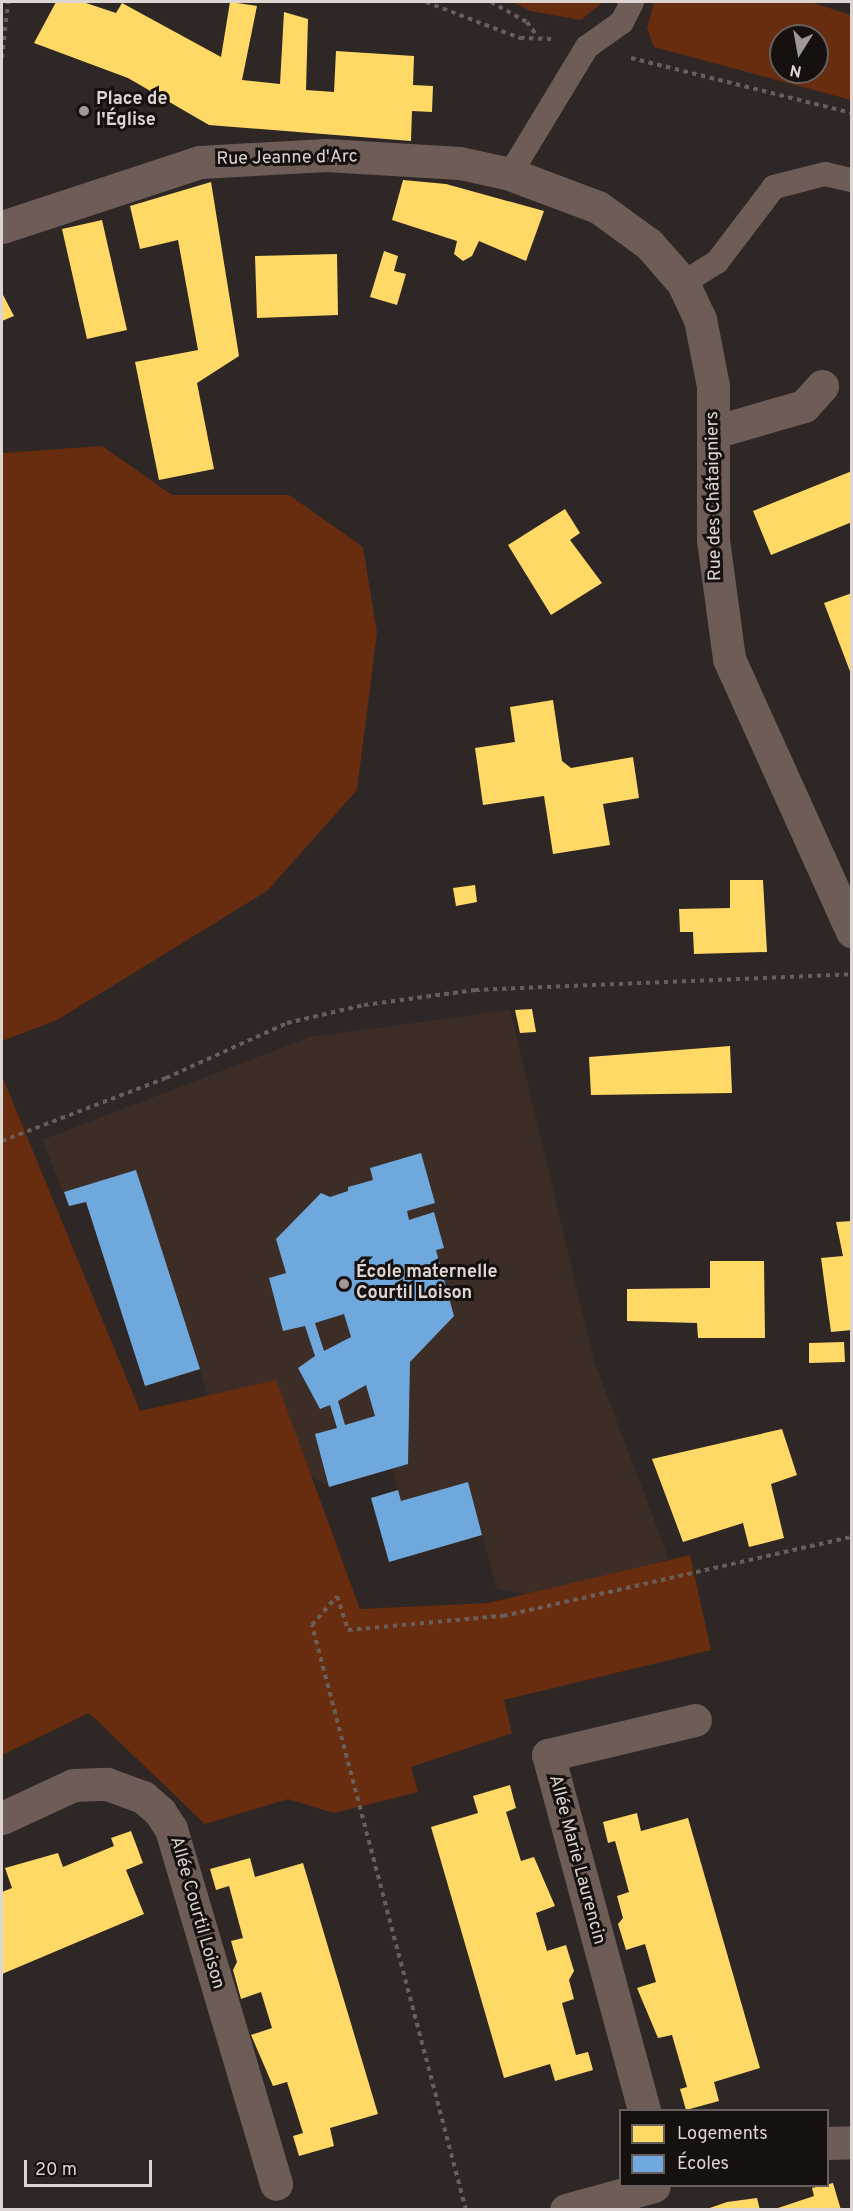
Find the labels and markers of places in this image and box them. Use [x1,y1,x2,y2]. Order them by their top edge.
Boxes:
place label: Place de l'Église [96,90,167,132]
marker: Place de l'Église [77,104,91,118]
place label: École maternelle Courtil Loison [356,1263,497,1306]
marker: École maternelle Courtil Loison [337,1277,351,1291]

